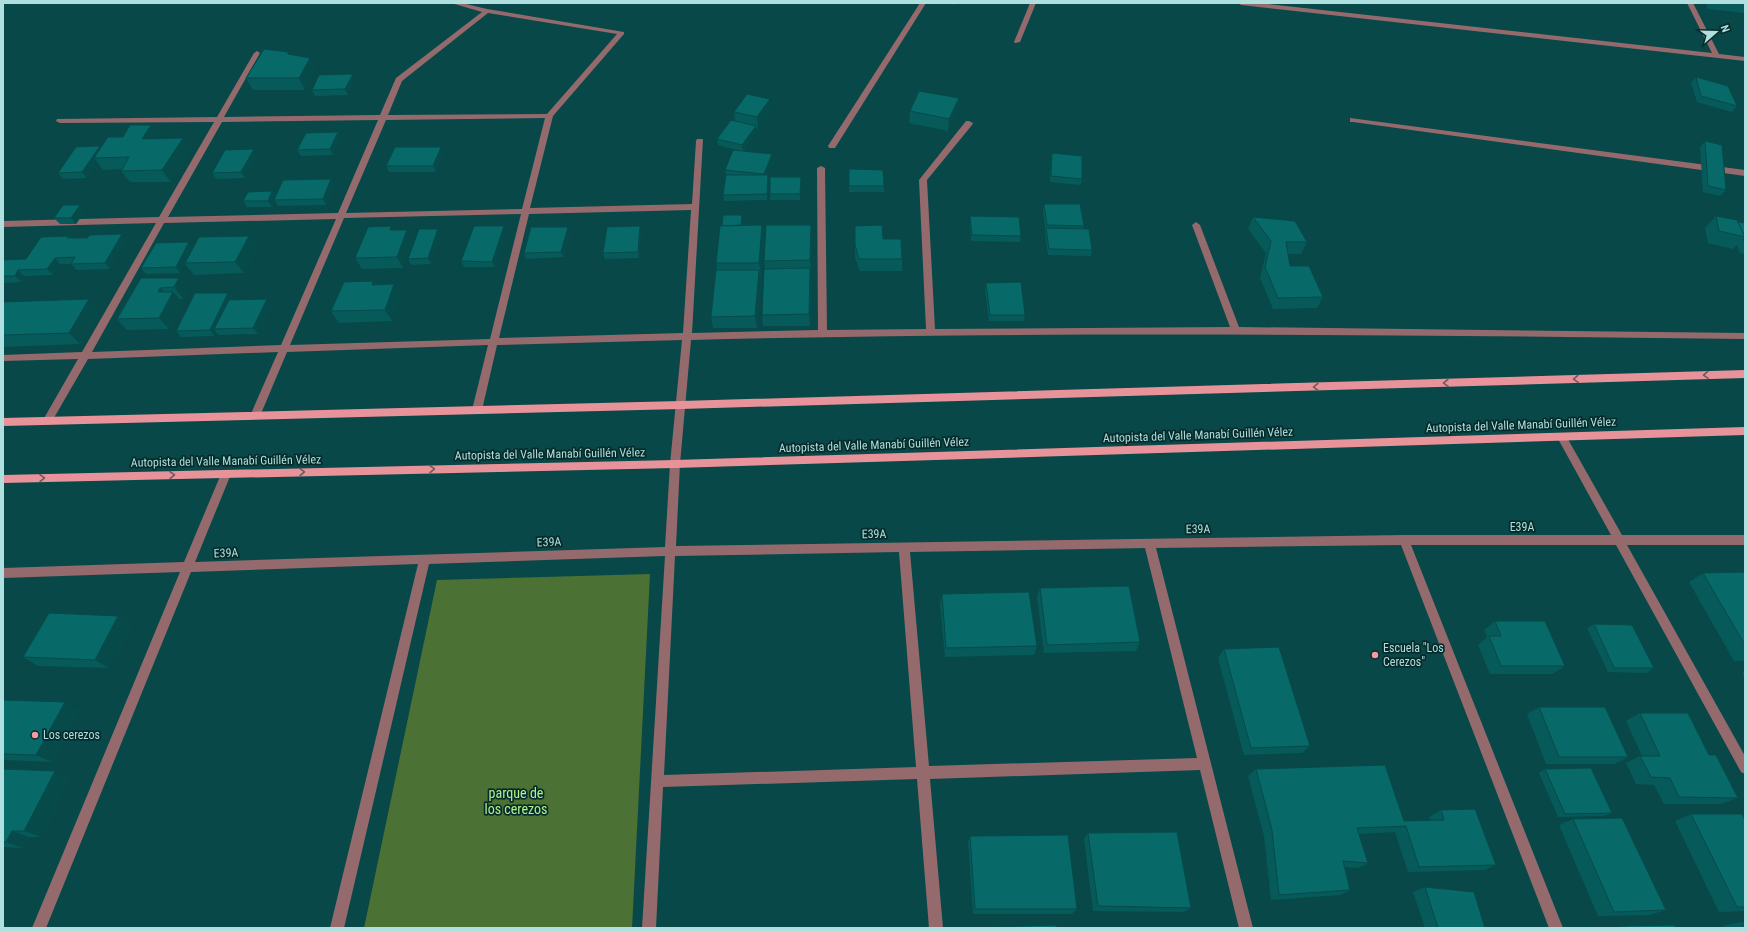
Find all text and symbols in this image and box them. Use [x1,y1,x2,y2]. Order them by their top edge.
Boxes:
north arrow [1696,12,1736,52]
text: N [1718,23,1732,34]
one-way arrow [1703,371,1709,379]
one-way arrow [1573,375,1579,383]
one-way arrow [1443,379,1449,387]
one-way arrow [1313,382,1319,391]
street label: Autopista del Valle Manabí Guillén Vélez [1426,415,1616,435]
street label: Autopista del Valle Manabí Guillén Vélez [1103,425,1293,445]
street label: Autopista del Valle Manabí Guillén Vélez [779,435,969,455]
street label: Autopista del Valle Manabí Guillén Vélez [455,445,645,463]
street label: Autopista del Valle Manabí Guillén Vélez [131,452,321,470]
one-way arrow [429,465,435,474]
one-way arrow [299,468,305,476]
one-way arrow [169,471,175,479]
one-way arrow [39,474,45,483]
street label: E39A [1510,520,1534,534]
street label: E39A [1186,522,1211,536]
street label: E39A [862,527,887,541]
street label: E39A [536,535,562,549]
street label: E39A [213,546,239,560]
place label: Escuela "Los Cerezos" [1383,641,1444,669]
marker: Escuela "Los Cerezos" [1370,650,1380,660]
place label: Los cerezos [43,728,100,742]
marker: Los cerezos [30,730,40,740]
park label: parque de los cerezos [484,785,548,817]

